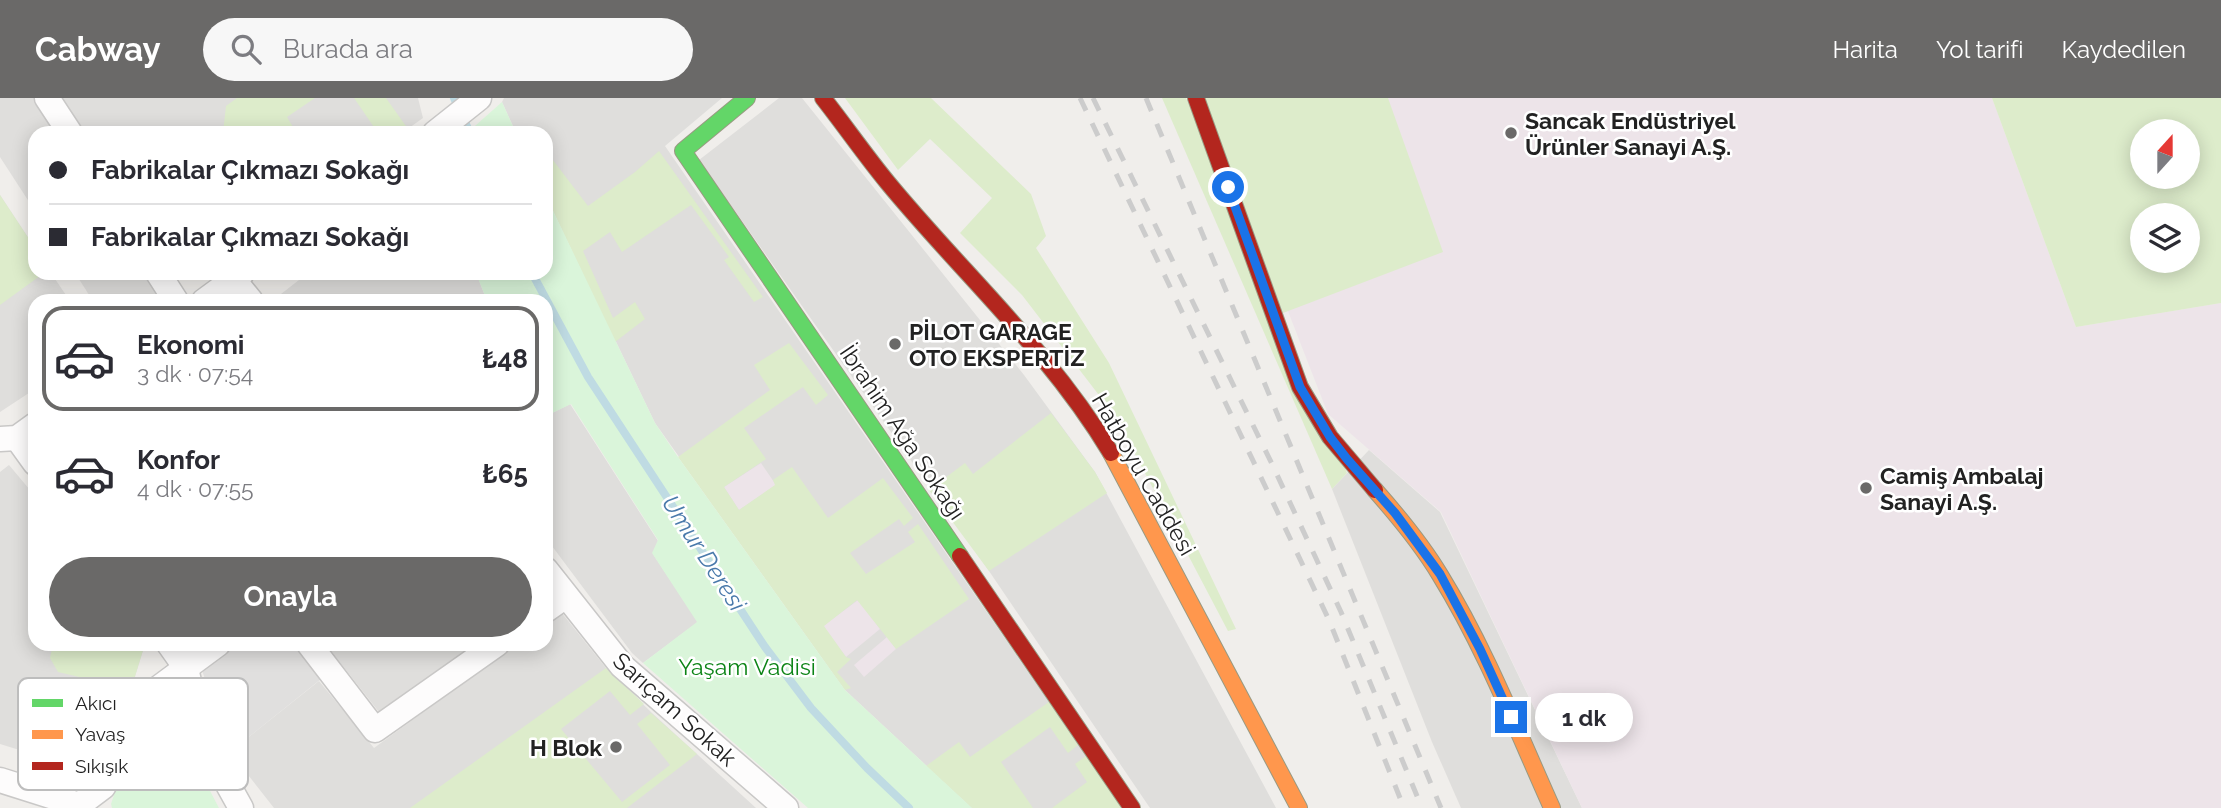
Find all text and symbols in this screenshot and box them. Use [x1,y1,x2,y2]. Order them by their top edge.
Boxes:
search box [203,18,693,81]
text: Cabway [35,30,161,69]
icon: search [227,30,265,68]
text: Burada ara [283,34,413,64]
text: Harita [1832,35,1898,64]
text: Yol tarifi [1936,35,2024,64]
text: Kaydedilen [2062,35,2186,64]
place label: Sancak Endüstriyel Ürünler Sanayi A.Ş. [1525,107,1736,160]
north arrow [2130,119,2200,189]
map controls [2130,119,2200,273]
marker: Sancak Endüstriyel Ürünler Sanayi A.Ş. [1503,125,1519,141]
text: Fabrikalar Çıkmazı Sokağı [91,155,409,185]
route start [1212,171,1244,203]
button: layers [2130,203,2200,273]
text: Fabrikalar Çıkmazı Sokağı [91,222,409,252]
place label: PİLOT GARAGE OTO EKSPERTİZ [909,318,1085,371]
icon: car [53,327,116,390]
text: Ekonomi [137,330,245,360]
marker: PİLOT GARAGE OTO EKSPERTİZ [887,336,903,352]
street label: İbrahim Ağa Sokağı [835,340,971,524]
text: ₺48 [482,344,528,374]
text: 3 dk · 07:54 [137,360,253,387]
street label: Hatboyu Caddesi [1087,388,1201,560]
icon: car [53,442,116,505]
text: Konfor [137,445,220,475]
text: ₺65 [482,459,528,489]
place label: Camiş Ambalaj Sanayi A.Ş. [1880,462,2044,515]
text: 4 dk · 07:55 [137,475,254,502]
marker: Camiş Ambalaj Sanayi A.Ş. [1858,480,1874,496]
water label: Umur Deresi [656,490,753,617]
button: Onayla [49,557,532,637]
street label: Sarıçam Sokak [608,647,742,771]
park label: Yaşam Vadisi [678,653,816,680]
legend [18,678,248,790]
text: Akıcı [75,692,117,714]
callout: 1 dk [1536,692,1634,742]
route end [1495,701,1527,733]
text: 1 dk [1562,704,1606,731]
text: Yavaş [75,723,125,745]
place label: H Blok [530,734,602,761]
marker: H Blok [608,739,624,755]
text: Sıkışık [75,755,128,777]

